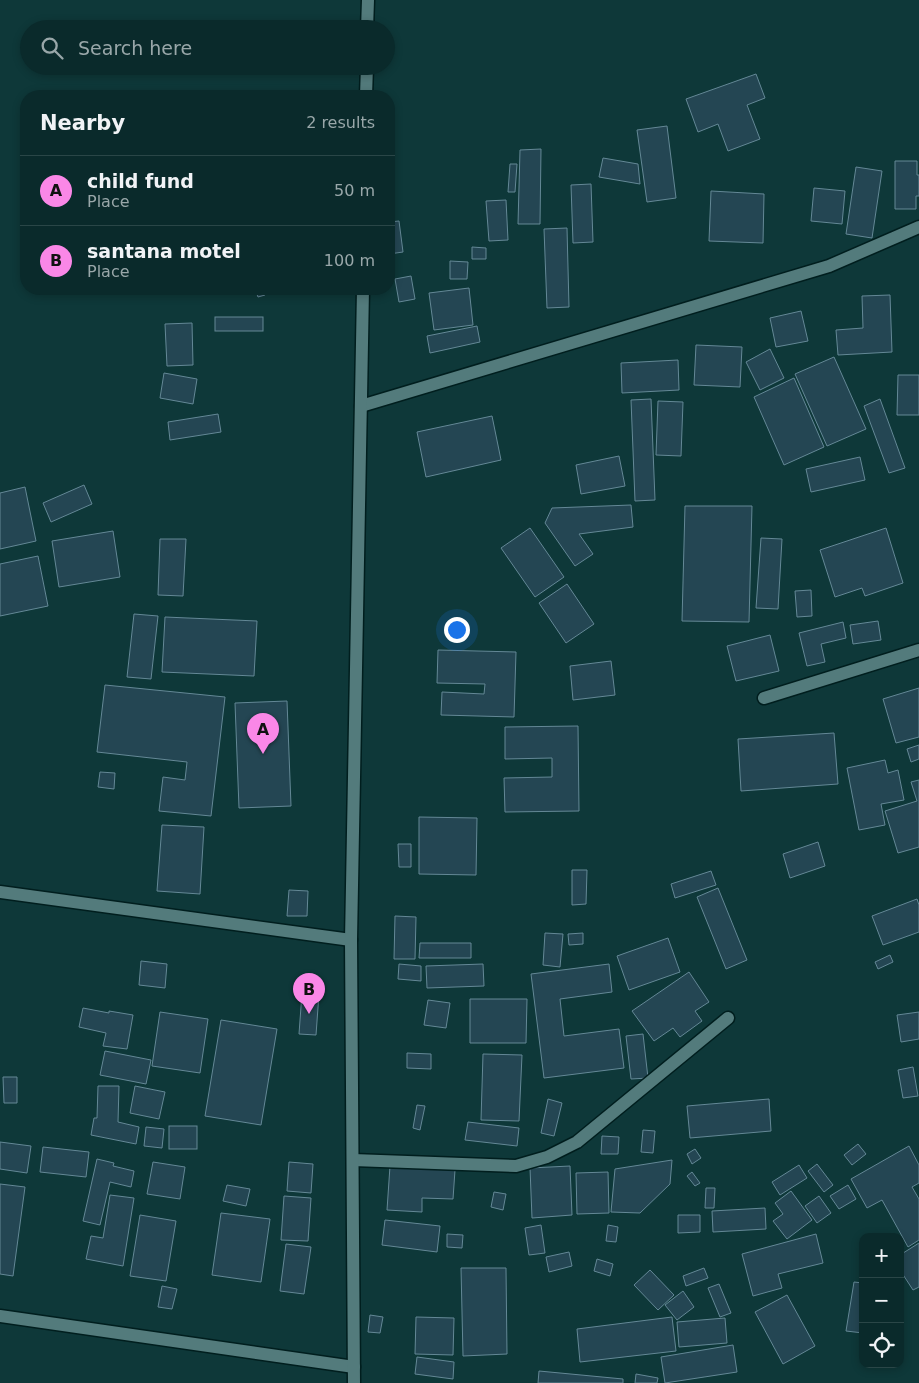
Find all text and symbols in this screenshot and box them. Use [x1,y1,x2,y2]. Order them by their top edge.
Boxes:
search box [20,20,395,75]
icon: search [38,34,66,62]
text: Search here [78,37,192,59]
text: Nearby [40,111,125,135]
text: 2 results [306,113,375,132]
text: child fund [87,170,194,192]
text: A [50,181,62,200]
text: 50 m [334,181,375,200]
text: Place [87,192,130,211]
text: santana motel [87,240,241,262]
text: B [50,251,62,270]
text: 100 m [324,251,375,270]
text: Place [87,262,130,281]
your location [444,617,470,643]
pin: A [247,713,279,754]
pin: B [293,973,325,1014]
map controls [859,1233,904,1368]
button: + [859,1233,904,1278]
button: − [859,1278,904,1323]
button: locate [859,1323,904,1368]

